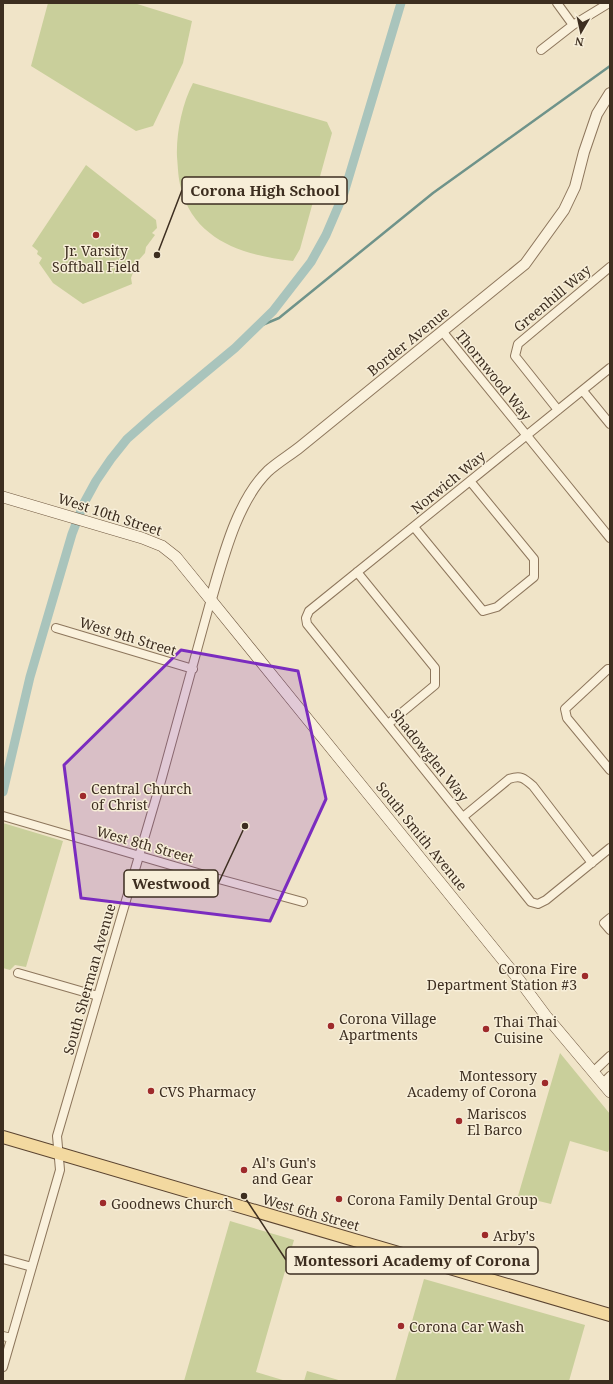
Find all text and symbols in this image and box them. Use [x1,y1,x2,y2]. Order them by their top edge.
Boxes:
north arrow [561,12,601,52]
text: N [574,34,585,50]
callout: Corona High School [182,177,347,204]
text: Corona High School [190,180,340,200]
marker: Jr. Varsity Softball Field [91,230,101,240]
place label: Jr. Varsity Softball Field [52,241,140,276]
street label: Greenhill Way [509,260,595,336]
street label: Border Avenue [363,302,453,380]
street label: Thornwood Way [452,326,536,424]
street label: Norwich Way [407,446,489,518]
street label: West 10th Street [56,488,165,540]
street label: West 9th Street [77,612,179,660]
street label: Shadowglen Way [387,705,473,805]
street label: South Smith Avenue [372,778,472,894]
place label: Central Church of Christ [91,779,192,814]
marker: Central Church of Christ [78,791,88,801]
street label: West 8th Street [94,821,196,867]
callout: Westwood [124,870,218,897]
text: Westwood [132,873,210,893]
street label: South Sherman Avenue [58,901,120,1057]
place label: Corona Fire Department Station #3 [427,959,577,994]
marker: Corona Fire Department Station #3 [580,971,590,981]
place label: Corona Village Apartments [339,1009,436,1044]
place label: Thai Thai Cuisine [494,1012,558,1047]
marker: Corona Village Apartments [326,1021,336,1031]
marker: Thai Thai Cuisine [481,1024,491,1034]
place label: Montessory Academy of Corona [407,1066,537,1101]
marker: Montessory Academy of Corona [540,1078,550,1088]
place label: CVS Pharmacy [159,1082,256,1101]
marker: CVS Pharmacy [146,1086,156,1096]
place label: Mariscos El Barco [467,1104,527,1139]
marker: Mariscos El Barco [454,1116,464,1126]
place label: Al's Gun's and Gear [252,1153,316,1188]
marker: Al's Gun's and Gear [239,1165,249,1175]
street label: West 6th Street [260,1189,362,1235]
place label: Corona Family Dental Group [347,1190,538,1209]
place label: Goodnews Church [111,1194,233,1213]
marker: Corona Family Dental Group [334,1194,344,1204]
marker: Goodnews Church [98,1198,108,1208]
place label: Arby's [493,1226,535,1245]
marker: Arby's [480,1230,490,1240]
callout: Montessori Academy of Corona [286,1247,538,1274]
text: Montessori Academy of Corona [294,1250,530,1270]
place label: Corona Car Wash [409,1317,524,1336]
marker: Corona Car Wash [396,1321,406,1331]

